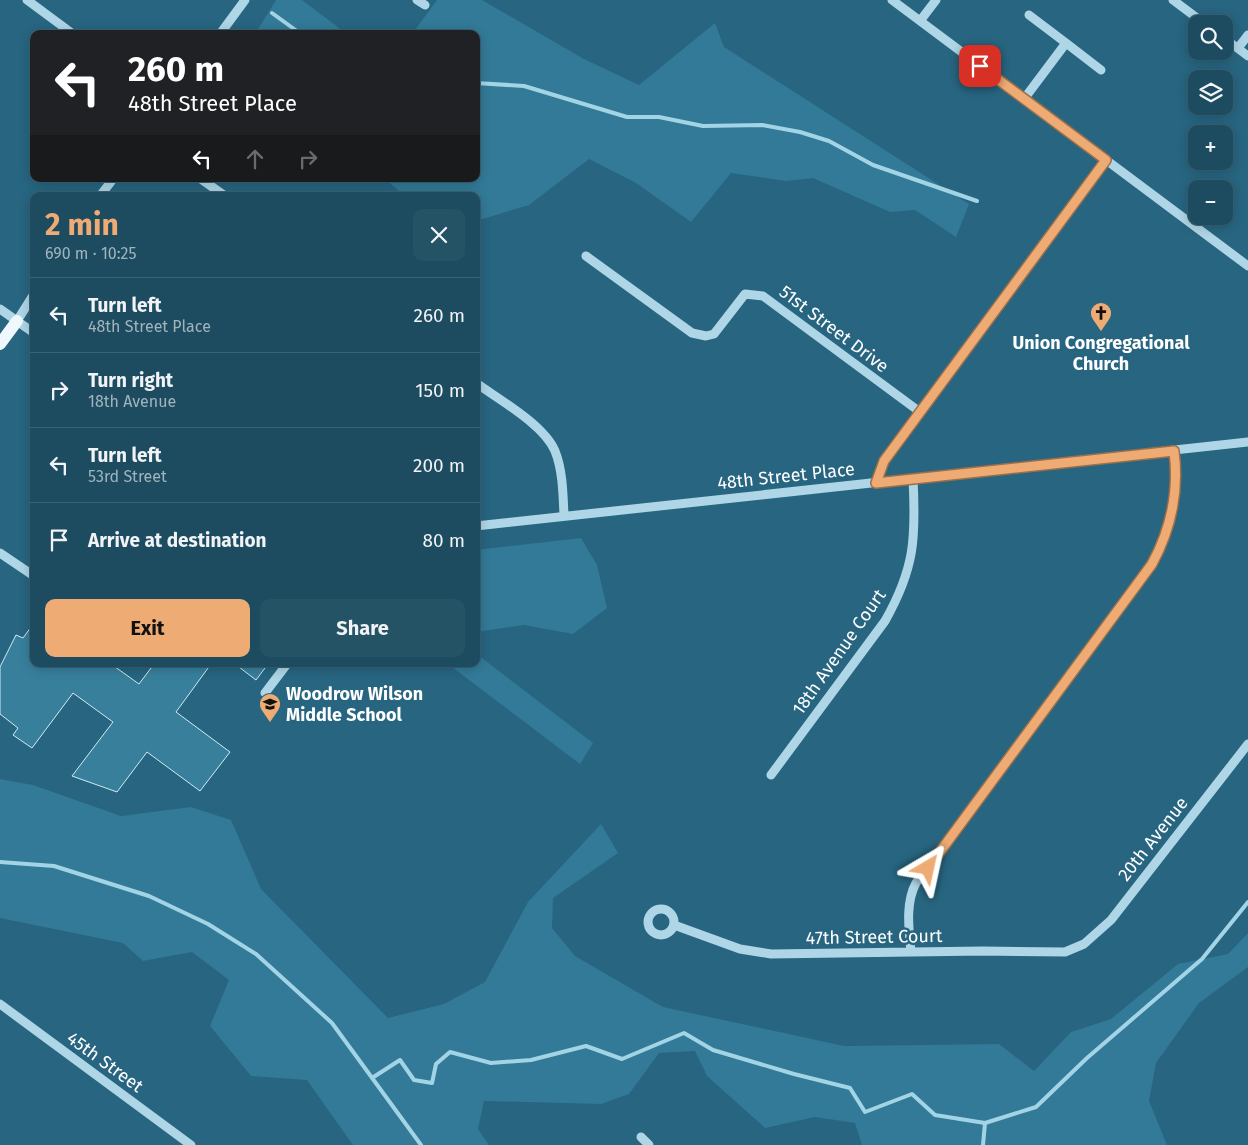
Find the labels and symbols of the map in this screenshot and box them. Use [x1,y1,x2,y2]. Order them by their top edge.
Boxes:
pin [959,45,1001,87]
street label: 51st Street Drive [775,281,893,377]
church icon: Union Congregational Church [1089,301,1113,332]
place label: Union Congregational Church [1012,332,1190,375]
street label: 48th Street Place [716,458,856,494]
street label: 18th Avenue Court [787,585,891,719]
place label: Woodrow Wilson Middle School [286,683,423,726]
school or university icon: Woodrow Wilson Middle School [258,692,282,723]
street label: 20th Avenue [1113,793,1193,885]
position arrow [901,841,953,893]
street label: 47th Street Court [805,925,943,949]
street label: 45th Street [63,1027,148,1097]

